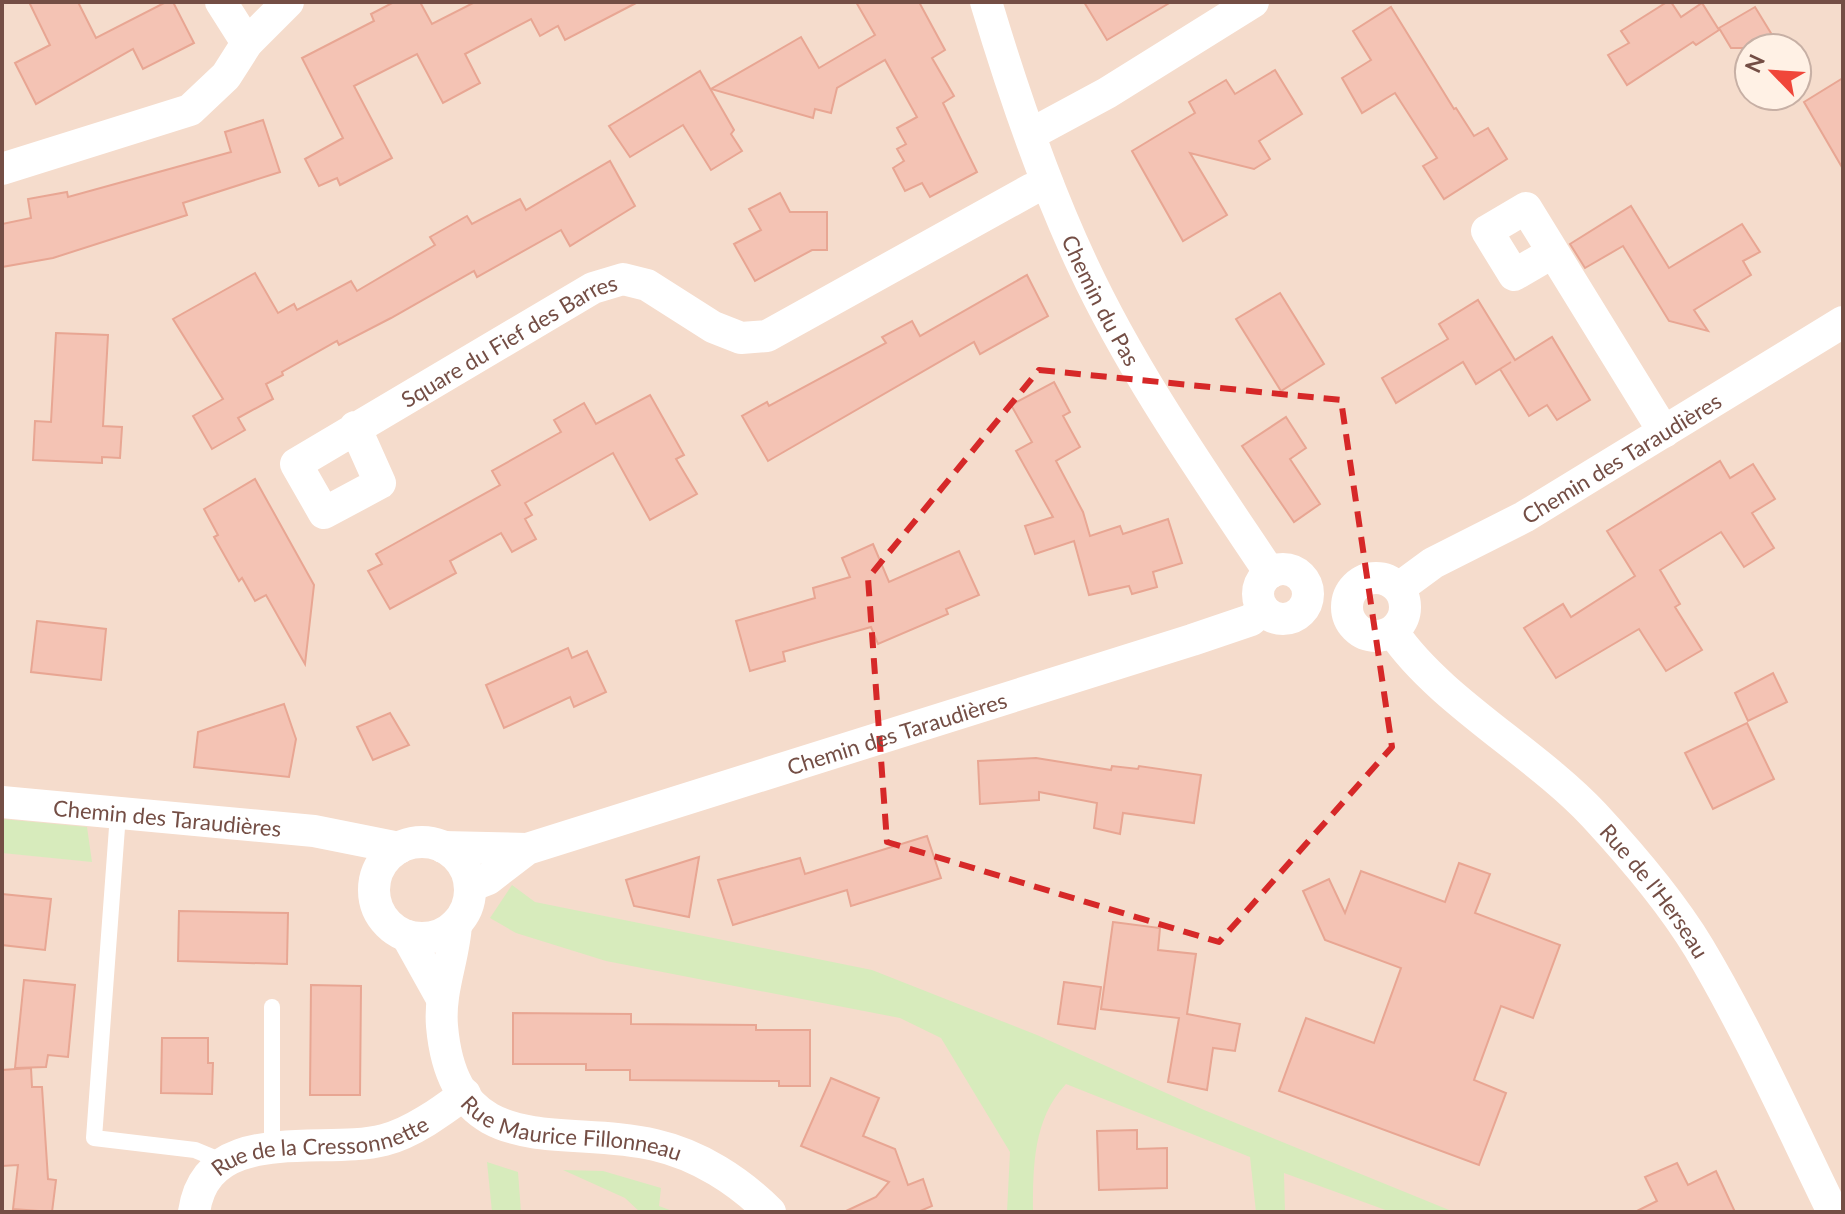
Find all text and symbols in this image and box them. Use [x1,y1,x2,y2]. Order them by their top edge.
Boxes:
north arrow [1733,32,1813,112]
text: N [1739,50,1770,77]
street label: Chemin du Pas [1057,230,1146,370]
street label: Square du Fief des Barres [396,268,620,412]
street label: Chemin des Taraudières [1516,386,1726,529]
street label: Chemin des Taraudières [783,686,1010,780]
street label: Chemin des Taraudières [52,793,282,841]
street label: Rue de l'Herseau [1595,818,1715,963]
street label: Rue Maurice Fillonneau [456,1089,686,1166]
street label: Rue de la Cressonnette [205,1109,433,1181]

